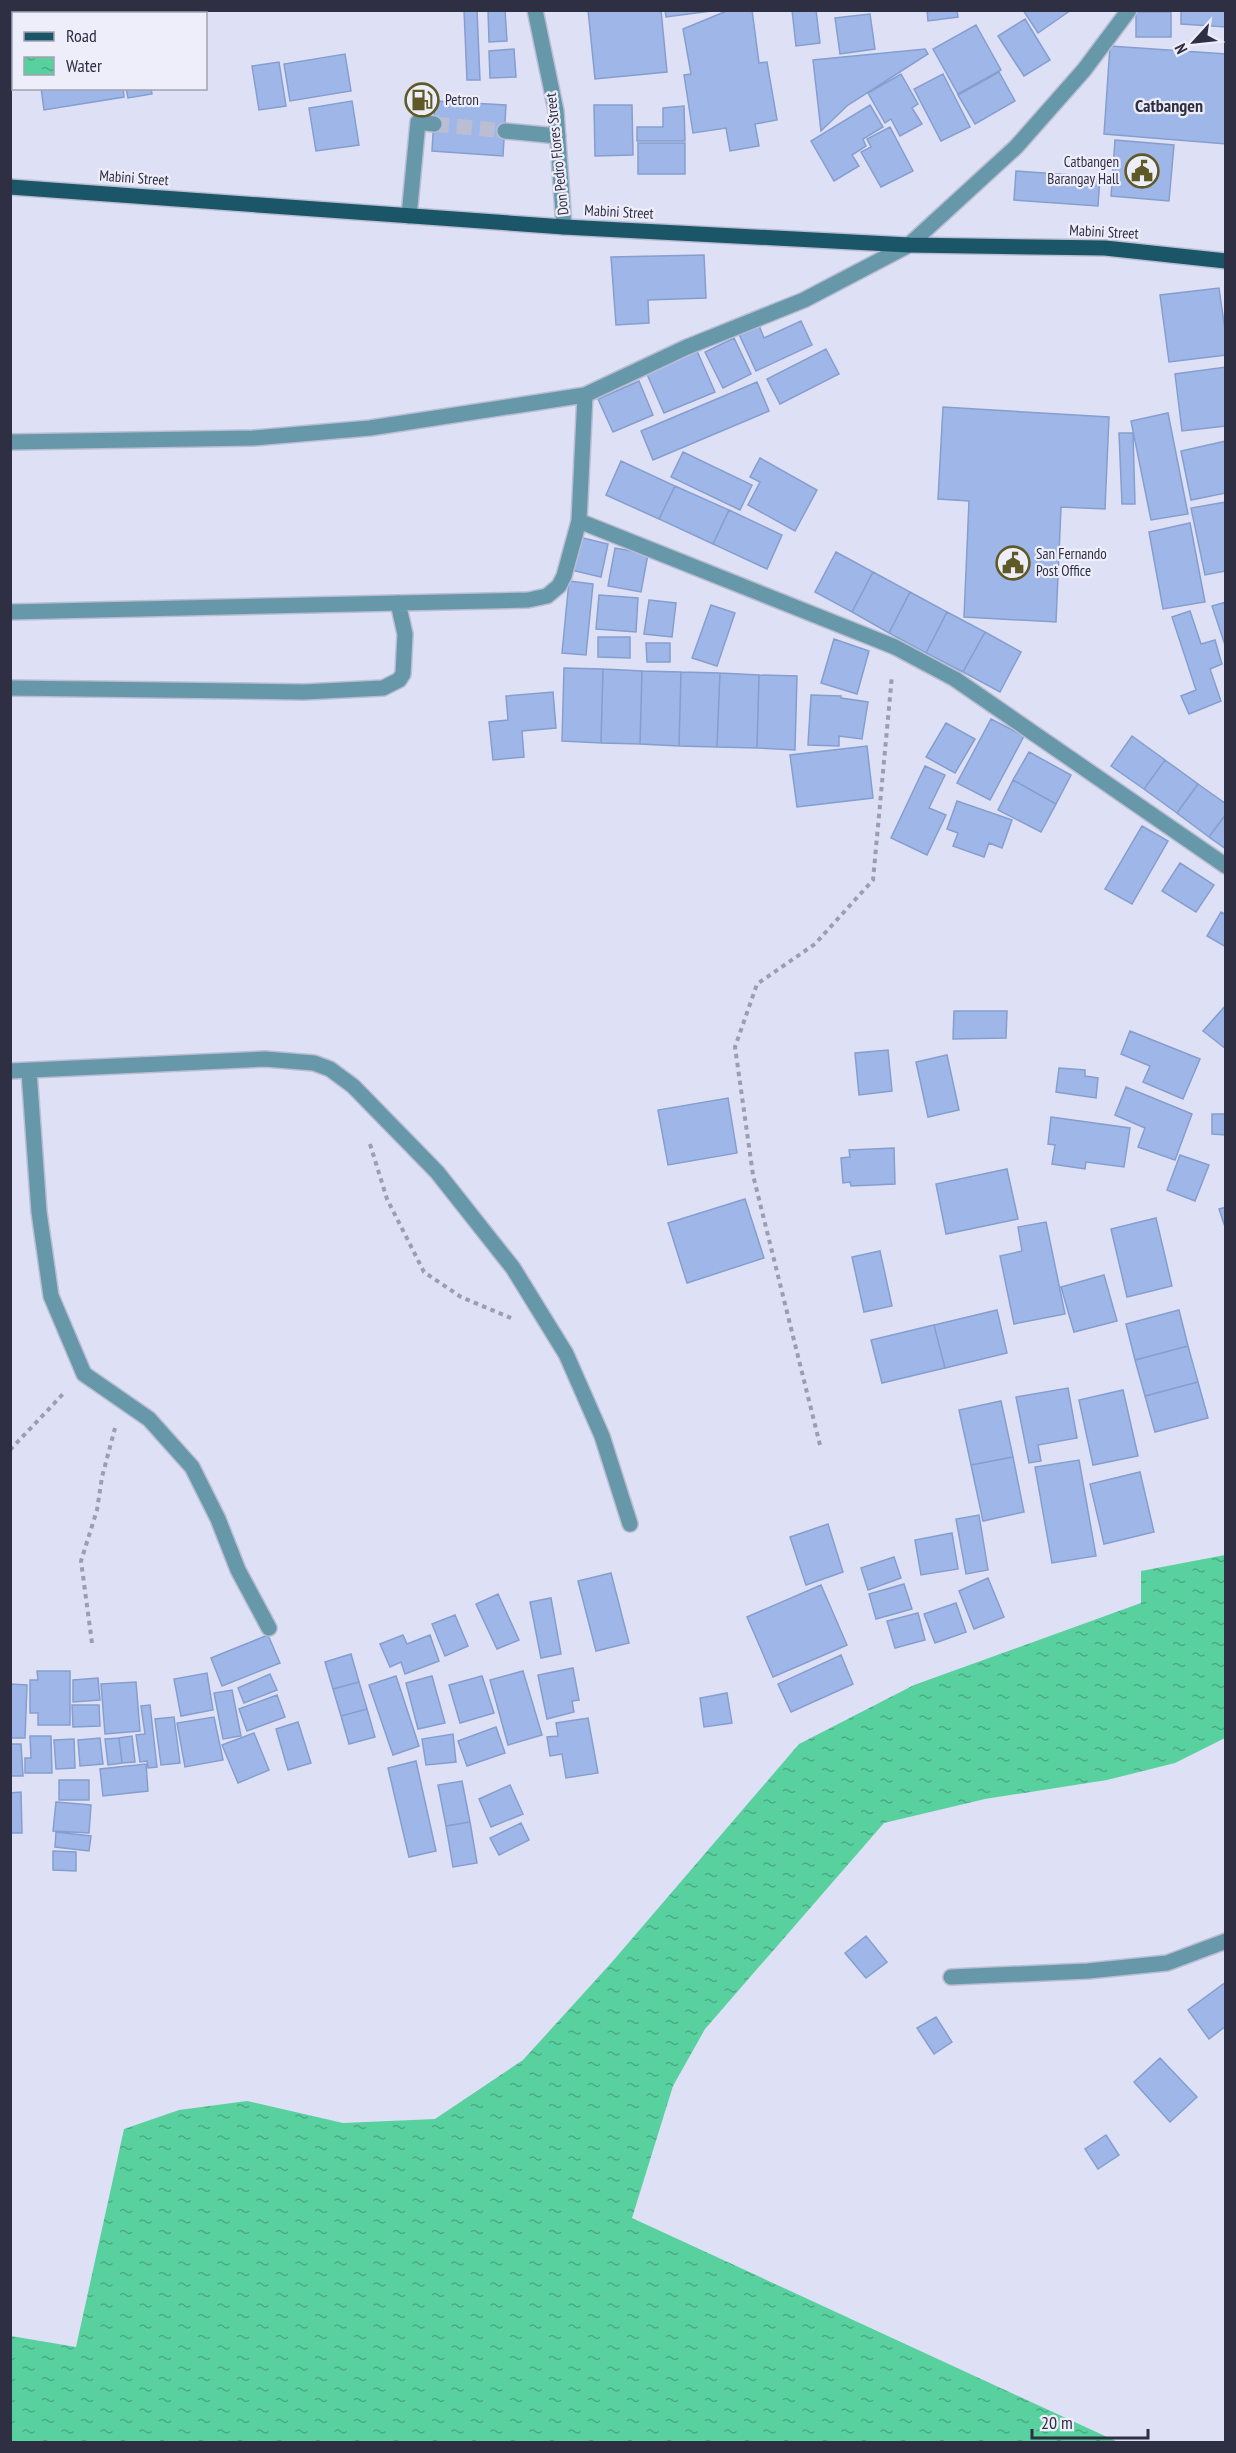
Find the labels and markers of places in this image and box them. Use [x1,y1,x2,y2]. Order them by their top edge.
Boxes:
fuel station icon: Petron [404,82,440,118]
place label: Petron [445,90,479,109]
place label: Catbangen Barangay Hall [1047,152,1120,188]
public building icon: Catbangen Barangay Hall [1124,153,1160,189]
place label: San Fernando Post Office [1036,544,1107,580]
public building icon: San Fernando Post Office [995,545,1031,581]

